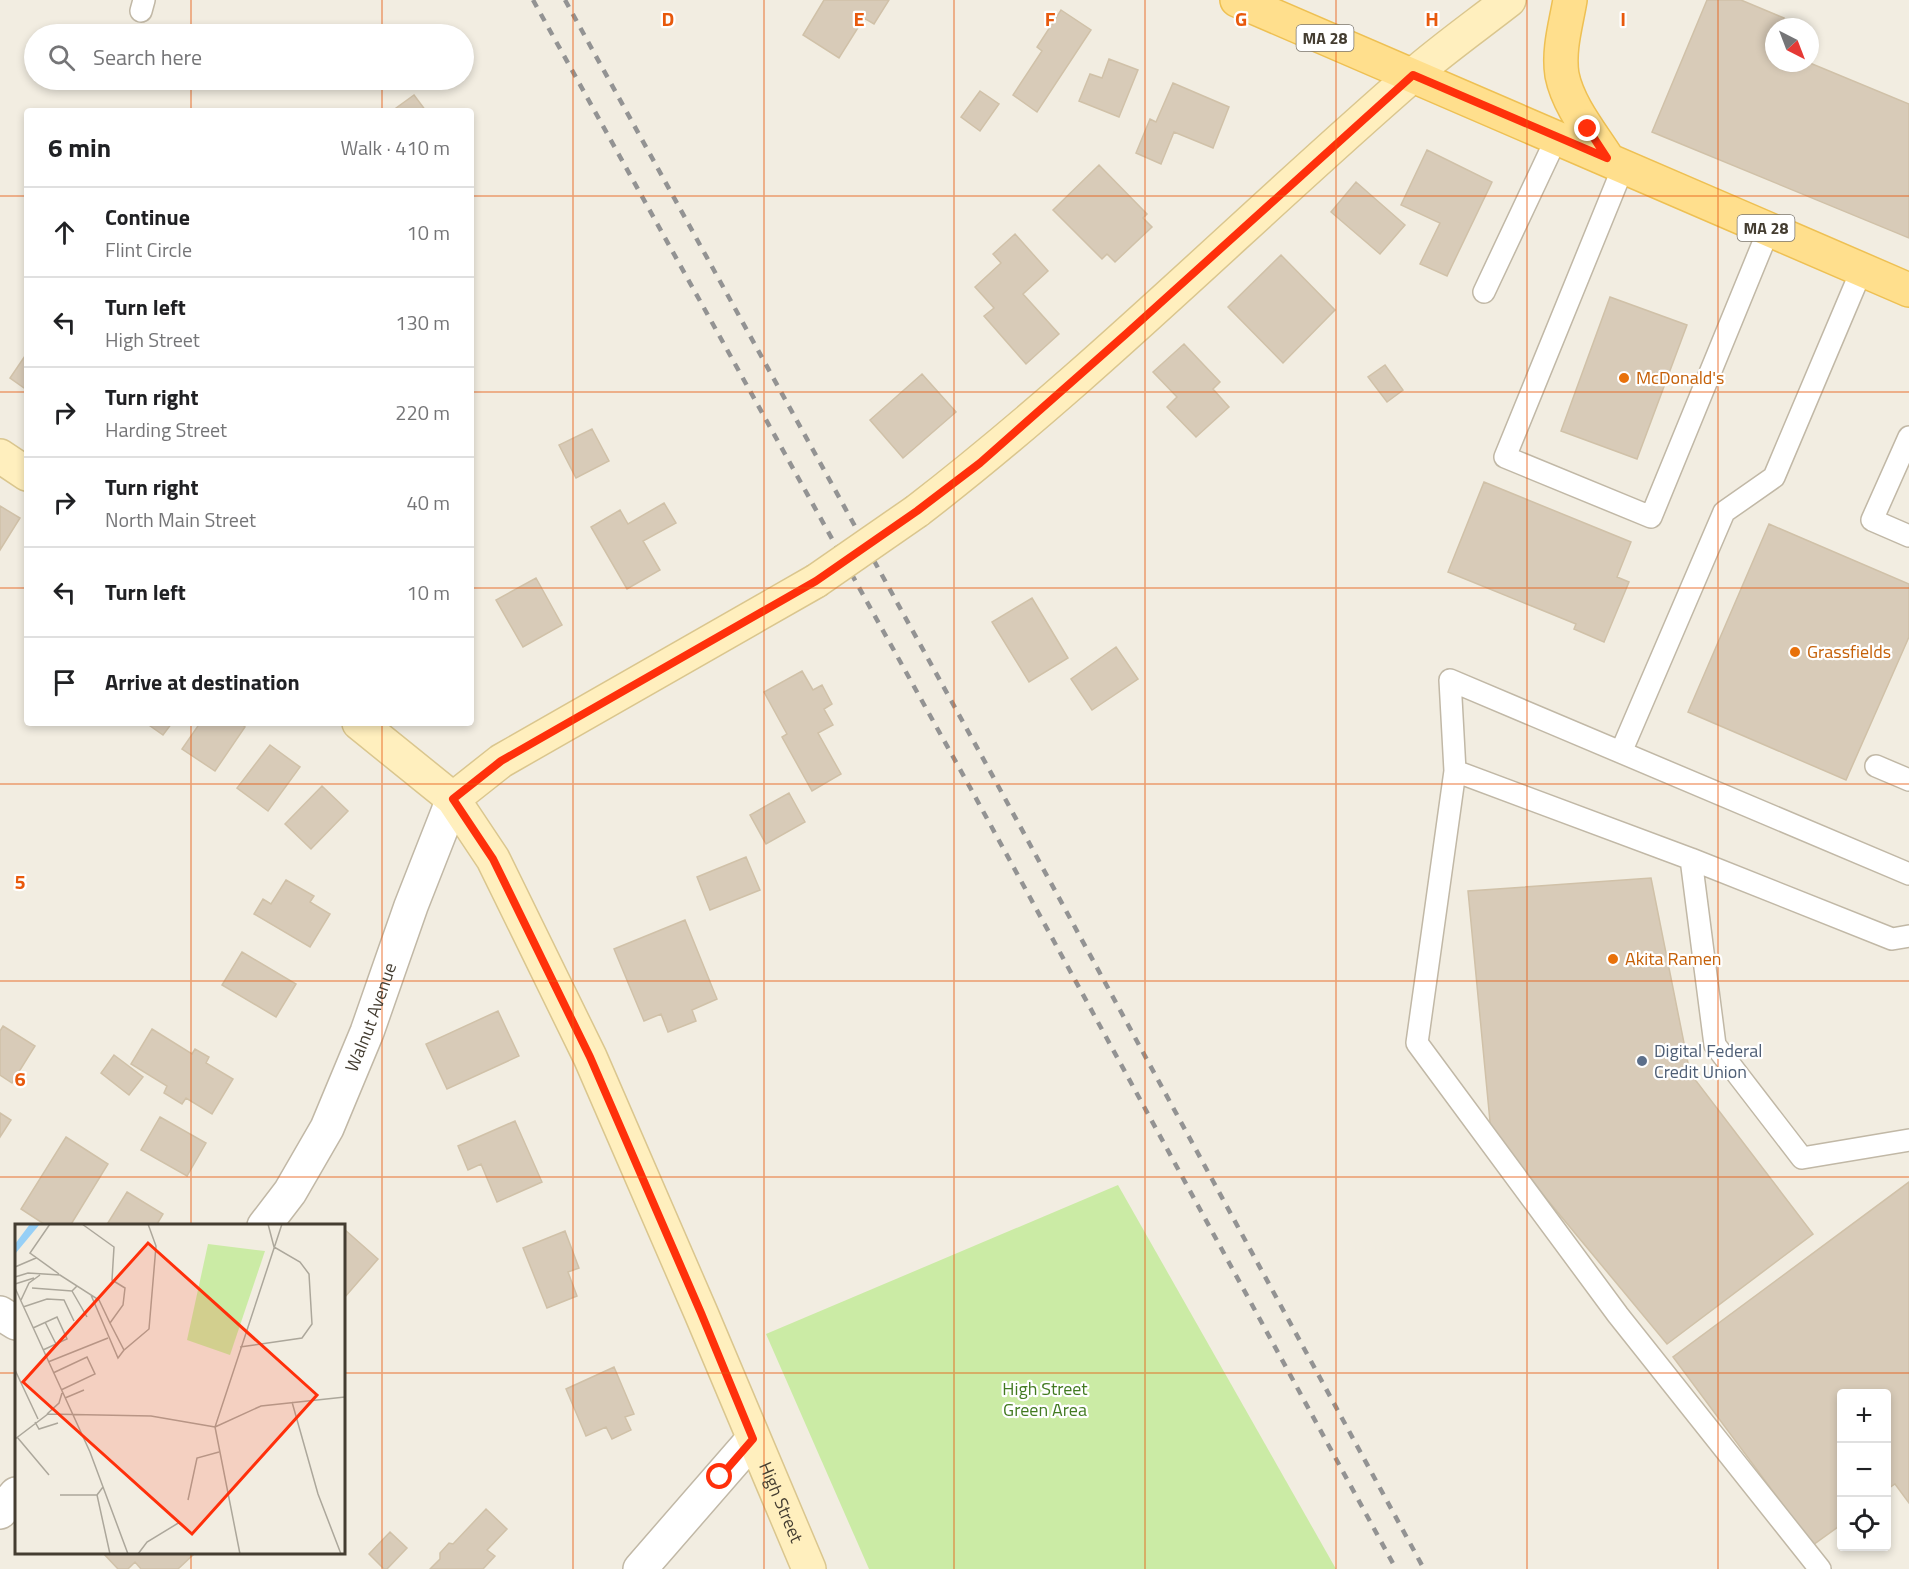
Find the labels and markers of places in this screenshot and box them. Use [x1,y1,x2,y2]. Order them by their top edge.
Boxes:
place label: McDonald's [1636,364,1724,391]
marker: McDonald's [1617,371,1631,385]
place label: Grassfields [1807,638,1891,665]
marker: Grassfields [1788,645,1802,659]
place label: Akita Ramen [1625,945,1722,972]
marker: Akita Ramen [1606,952,1620,966]
place label: Digital Federal Credit Union [1654,1037,1762,1085]
marker: Digital Federal Credit Union [1635,1054,1649,1068]

